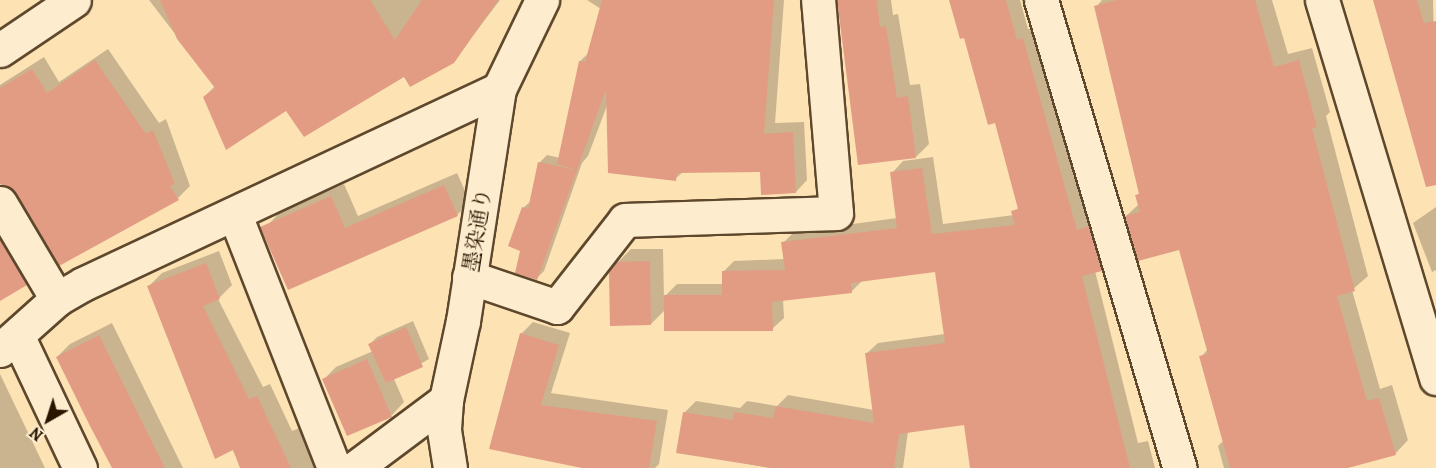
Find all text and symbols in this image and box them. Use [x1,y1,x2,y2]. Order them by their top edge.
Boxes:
street label: 墨染通り [458,187,496,273]
north arrow [18,390,78,450]
text: N [25,422,48,446]

